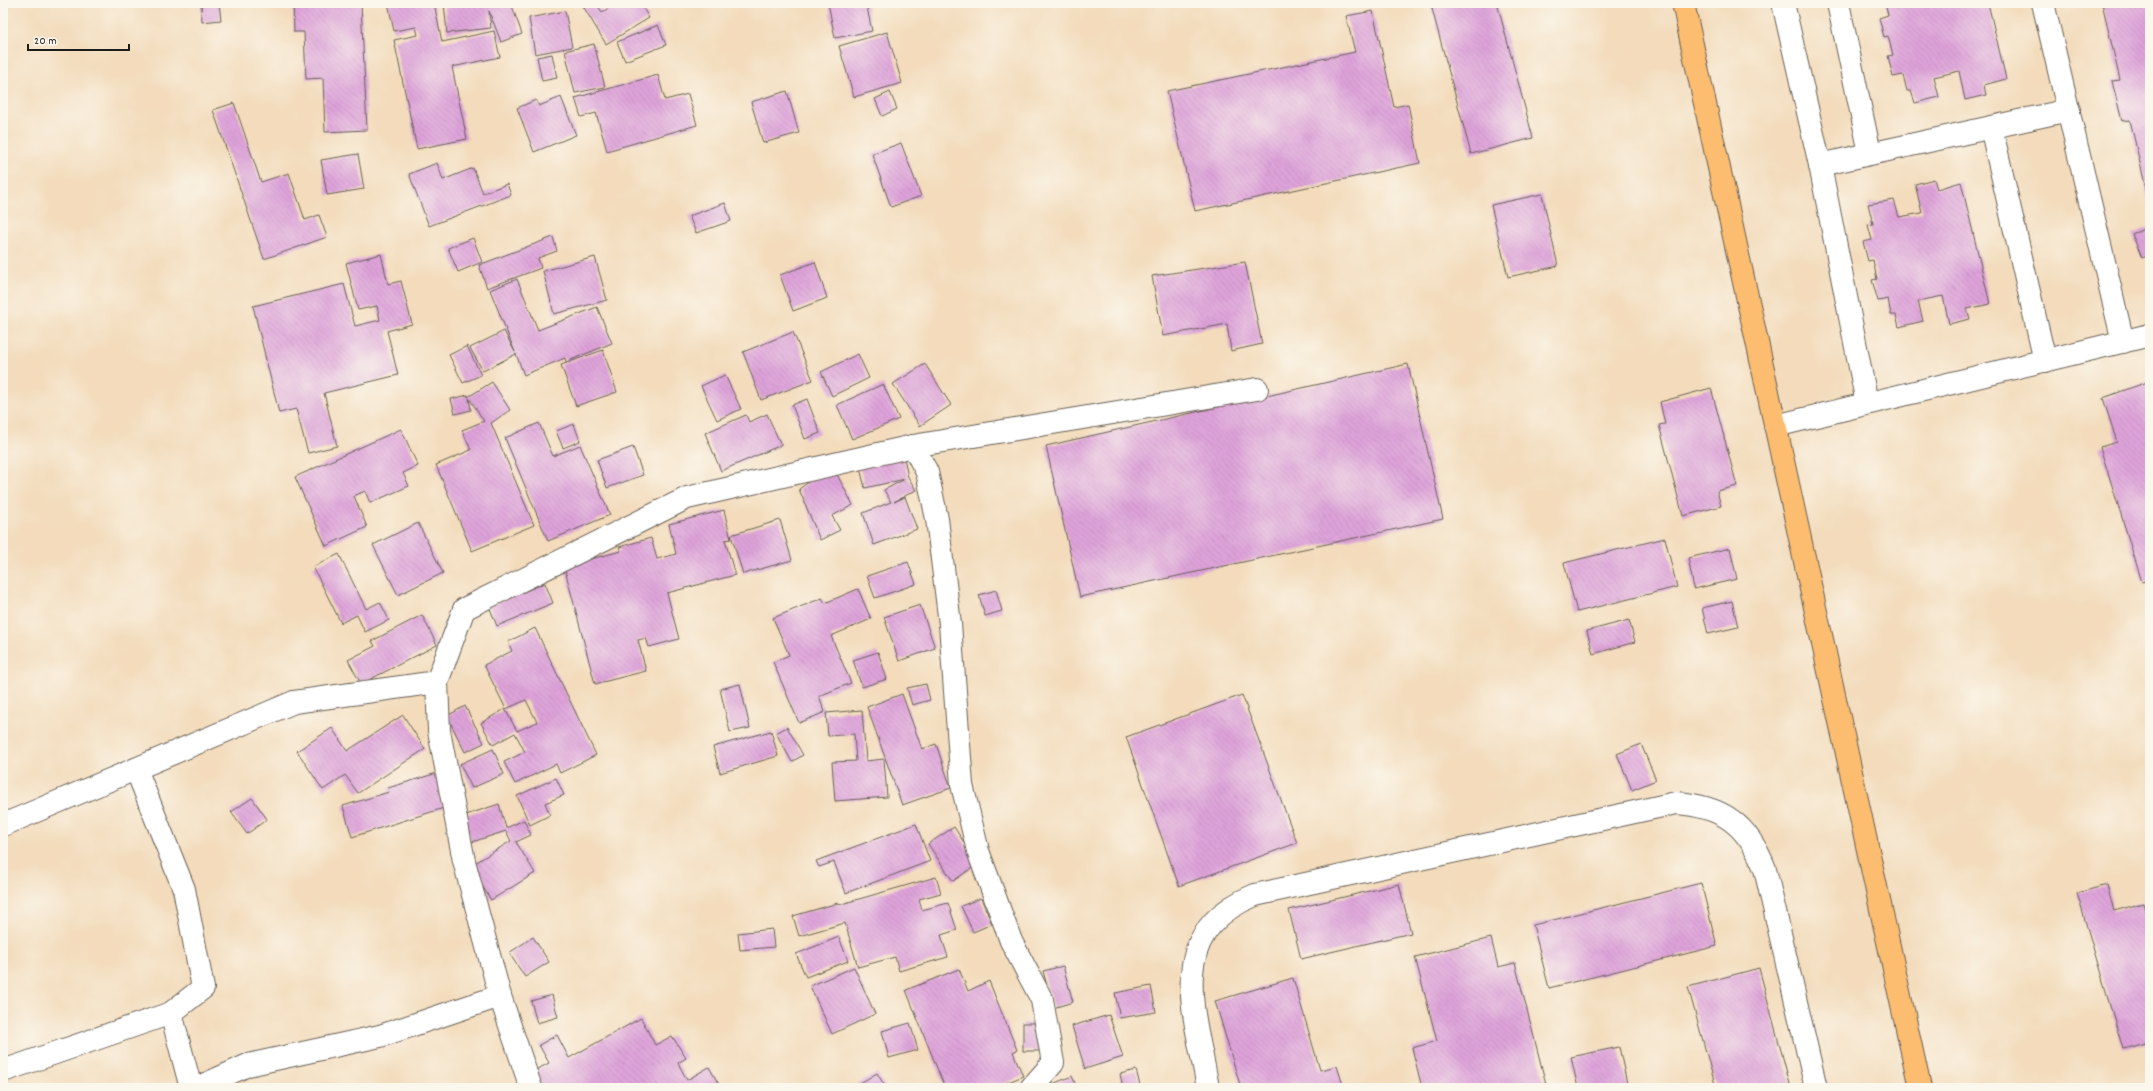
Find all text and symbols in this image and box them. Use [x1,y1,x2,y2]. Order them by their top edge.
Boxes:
scale bar [28,26,129,52]
text: 20 m [34,33,57,50]

